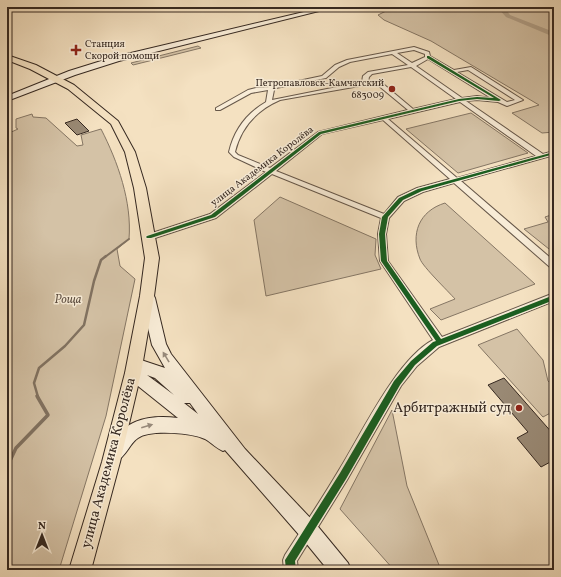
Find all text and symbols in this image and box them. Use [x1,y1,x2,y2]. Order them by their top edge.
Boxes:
place label: Станция Скорой помощи [85,37,159,63]
marker: Станция Скорой помощи [70,44,82,56]
place label: Петропавловск-Камчатский 683009 [255,76,384,102]
marker: Петропавловск-Камчатский 683009 [387,84,397,94]
street label: улица Академика Королёва [208,123,316,209]
park label: Роща [54,292,82,308]
one-way arrow [162,351,169,363]
street label: улица Академика Королёва [77,375,141,551]
place label: Арбитражный суд [393,399,511,418]
marker: Арбитражный суд [514,403,524,413]
one-way arrow [141,423,153,429]
north arrow [22,515,62,555]
text: N [38,519,46,534]

